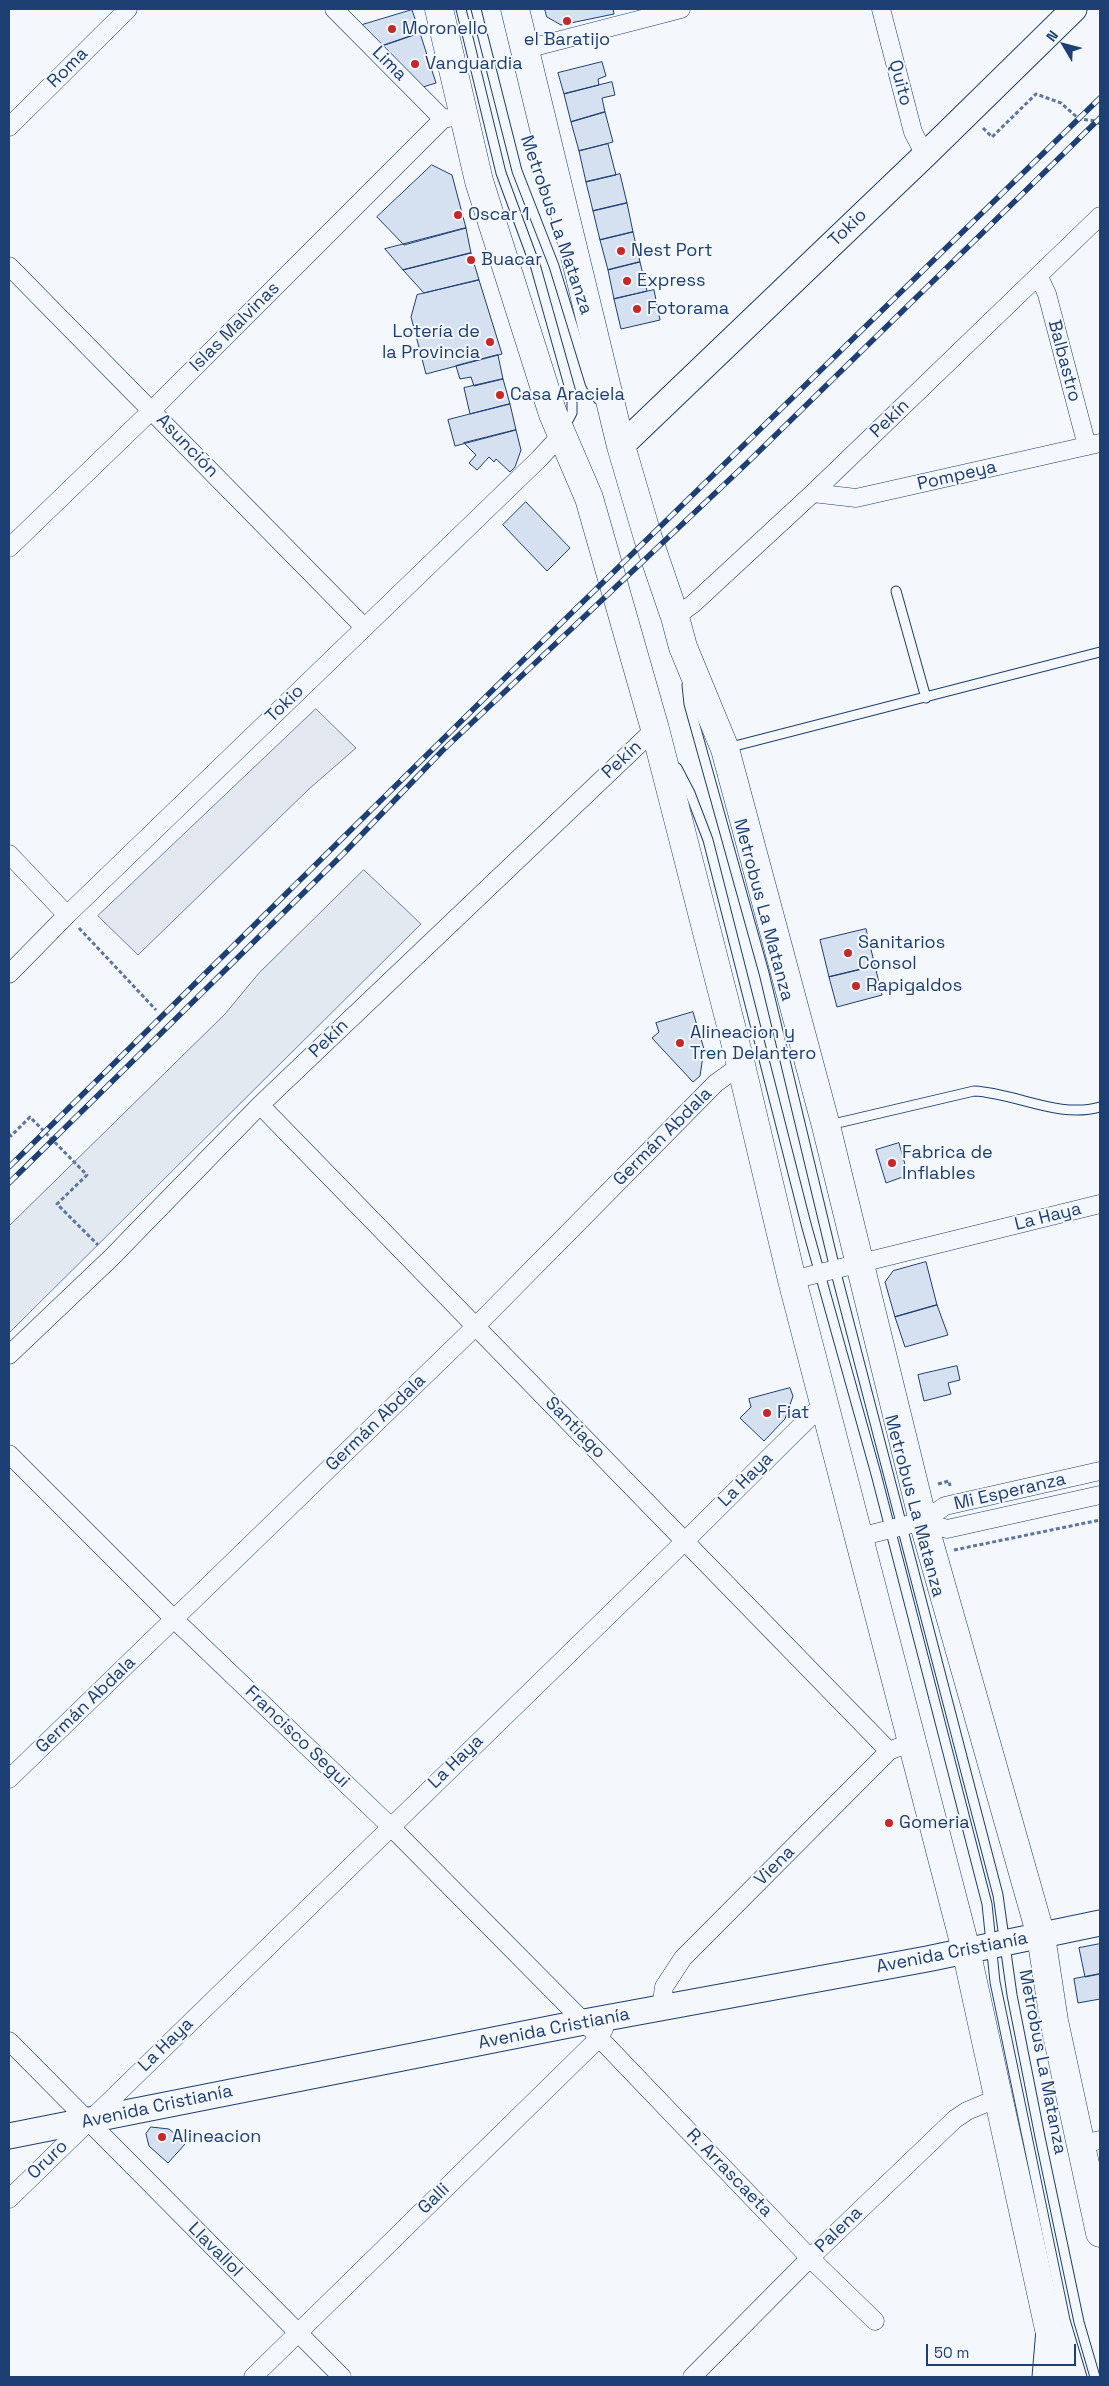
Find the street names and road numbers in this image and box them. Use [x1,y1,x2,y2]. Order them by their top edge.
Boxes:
street label: Lima [367,42,411,86]
street label: Roma [43,43,93,93]
street label: Quito [884,58,916,108]
street label: Metrobus La Matanza [515,133,597,317]
street label: Tokio [824,205,872,251]
street label: Islas Malvinas [186,278,284,376]
street label: Balbastro [1043,318,1085,404]
street label: Pekín [866,395,914,443]
street label: Asunción [151,410,223,482]
street label: Pompeya [915,456,999,496]
street label: Tokio [261,681,309,727]
street label: Pekín [598,736,646,784]
street label: Metrobus La Matanza [728,816,798,1004]
street label: Pekín [305,1015,353,1063]
street label: Germán Abdala [609,1083,717,1191]
street label: La Haya [1012,1198,1084,1236]
street label: Germán Abdala [322,1370,430,1476]
street label: Santiago [540,1393,610,1463]
street label: Metrobus La Matanza [879,1412,949,1600]
street label: La Haya [714,1448,778,1512]
street label: Mi Esperanza [952,1469,1068,1515]
street label: Germán Abdala [32,1652,140,1758]
street label: Francisco Segui [240,1681,354,1793]
street label: La Haya [424,1731,488,1793]
street label: Viena [751,1842,799,1890]
street label: Avenida Cristianía [874,1928,1030,1978]
street label: Metrobus La Matanza [1013,1968,1071,2156]
street label: Avenida Cristianía [476,2004,632,2054]
street label: La Haya [134,2014,198,2076]
street label: Avenida Cristianía [79,2080,235,2134]
street label: R. Arrascaeta [681,2124,777,2222]
street label: Oruro [23,2136,73,2184]
street label: Galli [414,2179,454,2219]
street label: Palena [811,2202,867,2258]
street label: Llavallol [183,2218,247,2282]

